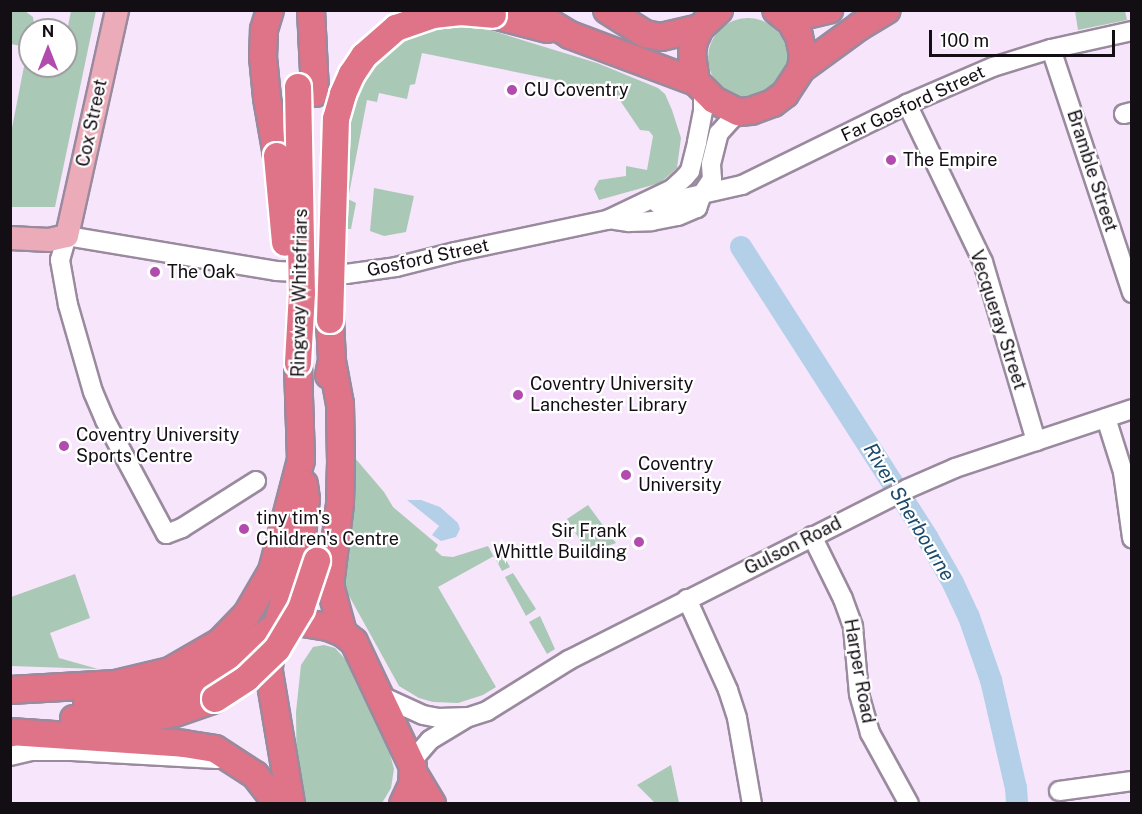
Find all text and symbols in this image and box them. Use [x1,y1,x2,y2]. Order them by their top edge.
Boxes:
north arrow [18,18,78,78]
scale bar [932,18,1118,56]
text: N [42,22,54,41]
text: 100 m [940,30,989,51]
street label: Far Gosford Street [838,61,988,147]
street label: Cox Street [72,77,112,169]
place label: CU Coventry [524,79,629,101]
marker: CU Coventry [505,83,519,97]
street label: Bramble Street [1062,107,1122,235]
place label: The Empire [903,149,998,171]
marker: The Empire [884,153,898,167]
street label: Ringway Whitefriars [288,208,312,378]
street label: Gosford Street [365,235,491,281]
street label: Vecqueray Street [965,247,1031,393]
place label: The Oak [167,261,236,283]
marker: The Oak [148,265,162,279]
place label: Coventry University Lanchester Library [530,374,693,416]
marker: Coventry University Lanchester Library [511,388,525,402]
place label: Coventry University Sports Centre [76,425,239,468]
marker: Coventry University Sports Centre [57,439,71,453]
water label: River Sherbourne [858,439,960,585]
place label: Coventry University [638,454,722,496]
marker: Coventry University [619,468,633,482]
place label: tiny tim's Children's Centre [256,508,399,550]
street label: Gulson Road [741,512,845,580]
place label: Sir Frank Whittle Building [493,521,627,564]
marker: tiny tim's Children's Centre [237,522,251,536]
marker: Sir Frank Whittle Building [632,535,646,549]
street label: Harper Road [839,617,879,725]

